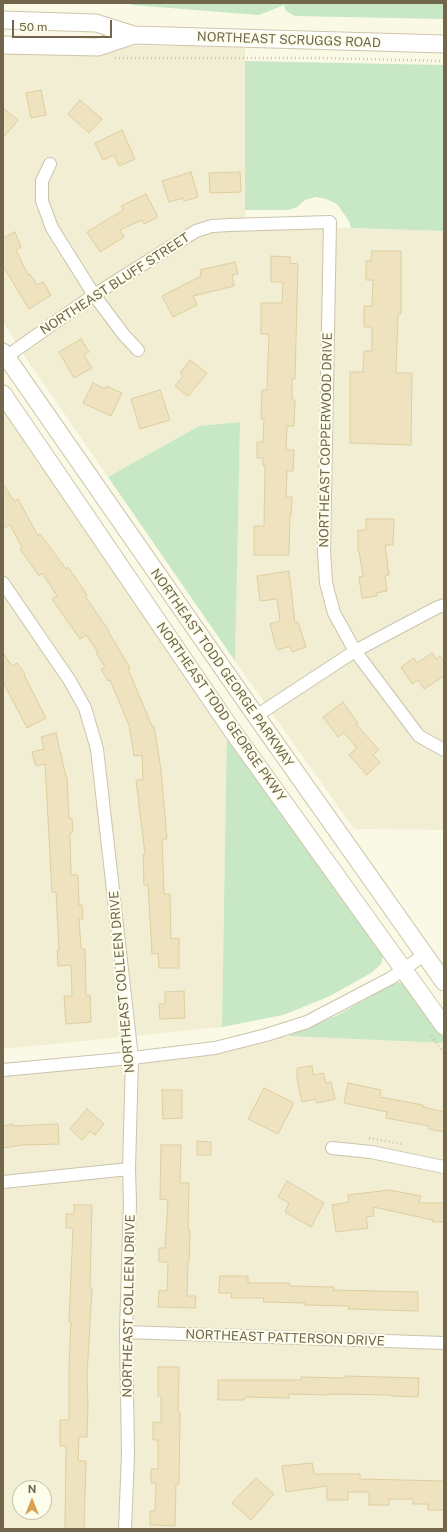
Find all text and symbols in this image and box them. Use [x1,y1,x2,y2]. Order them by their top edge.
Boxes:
scale bar [14,12,114,38]
text: 50 m [19,20,47,34]
street label: NORTHEAST SCRUGGS ROAD [197,29,381,51]
street label: NORTHEAST BLUFF STREET [37,230,193,338]
street label: NORTHEAST COPPERWOOD DRIVE [316,332,336,548]
street label: NORTHEAST TODD GEORGE PARKWAY [147,566,297,770]
street label: NORTHEAST TODD GEORGE PKWY [153,619,289,805]
street label: NORTHEAST COLLEEN DRIVE [106,890,138,1074]
street label: NORTHEAST COLLEEN DRIVE [120,1214,138,1398]
street label: NORTHEAST PATTERSON DRIVE [185,1327,385,1349]
north arrow [12,1480,52,1520]
text: N [28,1483,36,1495]

